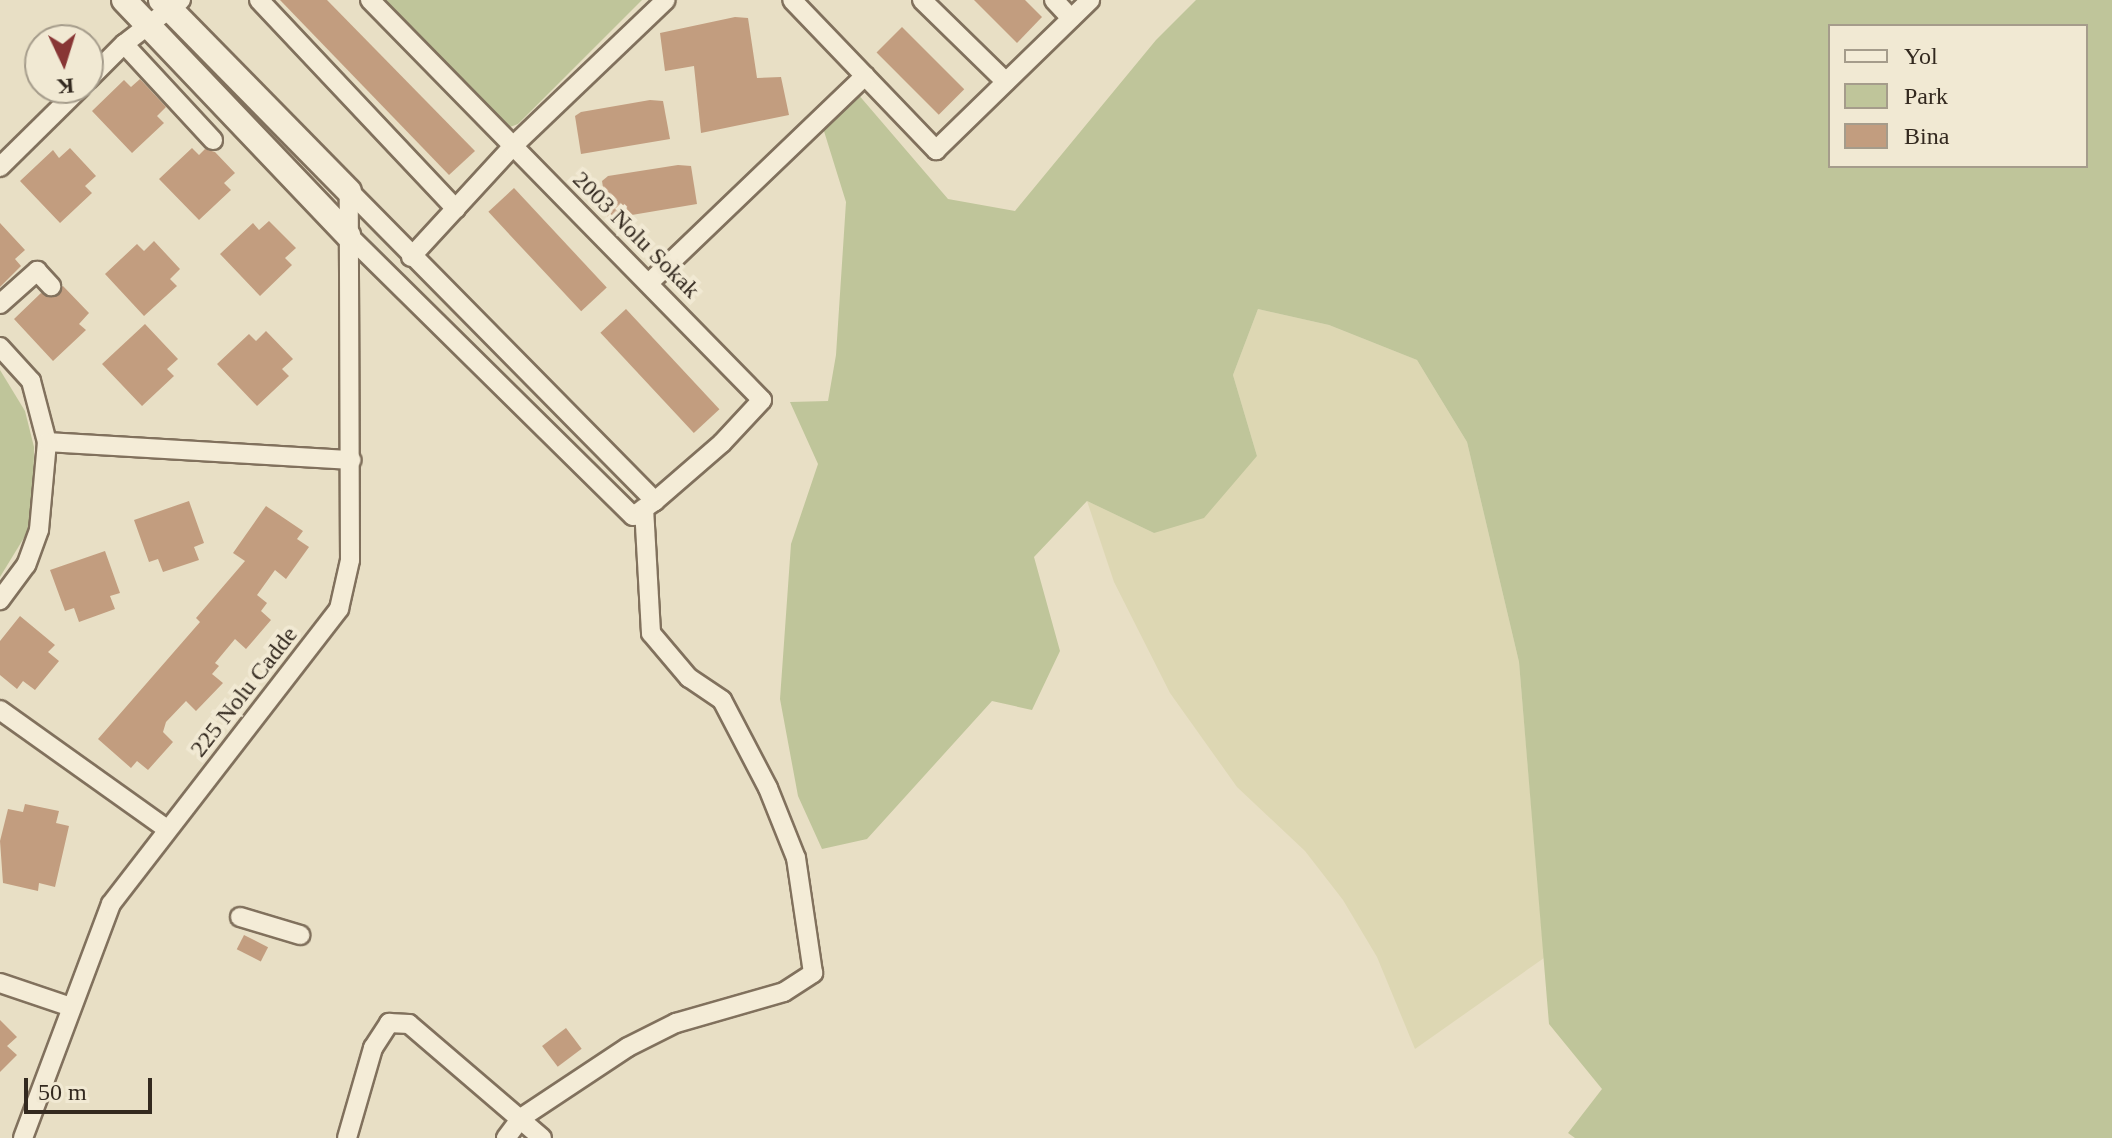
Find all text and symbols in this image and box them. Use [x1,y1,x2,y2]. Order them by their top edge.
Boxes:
north arrow [24,24,104,104]
legend [1828,24,2088,168]
text: Yol [1904,43,1938,69]
text: K [56,73,75,100]
text: Park [1904,83,1948,109]
text: Bina [1904,123,1949,149]
street label: 2003 Nolu Sokak [566,165,706,305]
street label: 225 Nolu Cadde [184,621,304,763]
scale bar [28,1062,156,1112]
text: 50 m [38,1079,87,1105]

